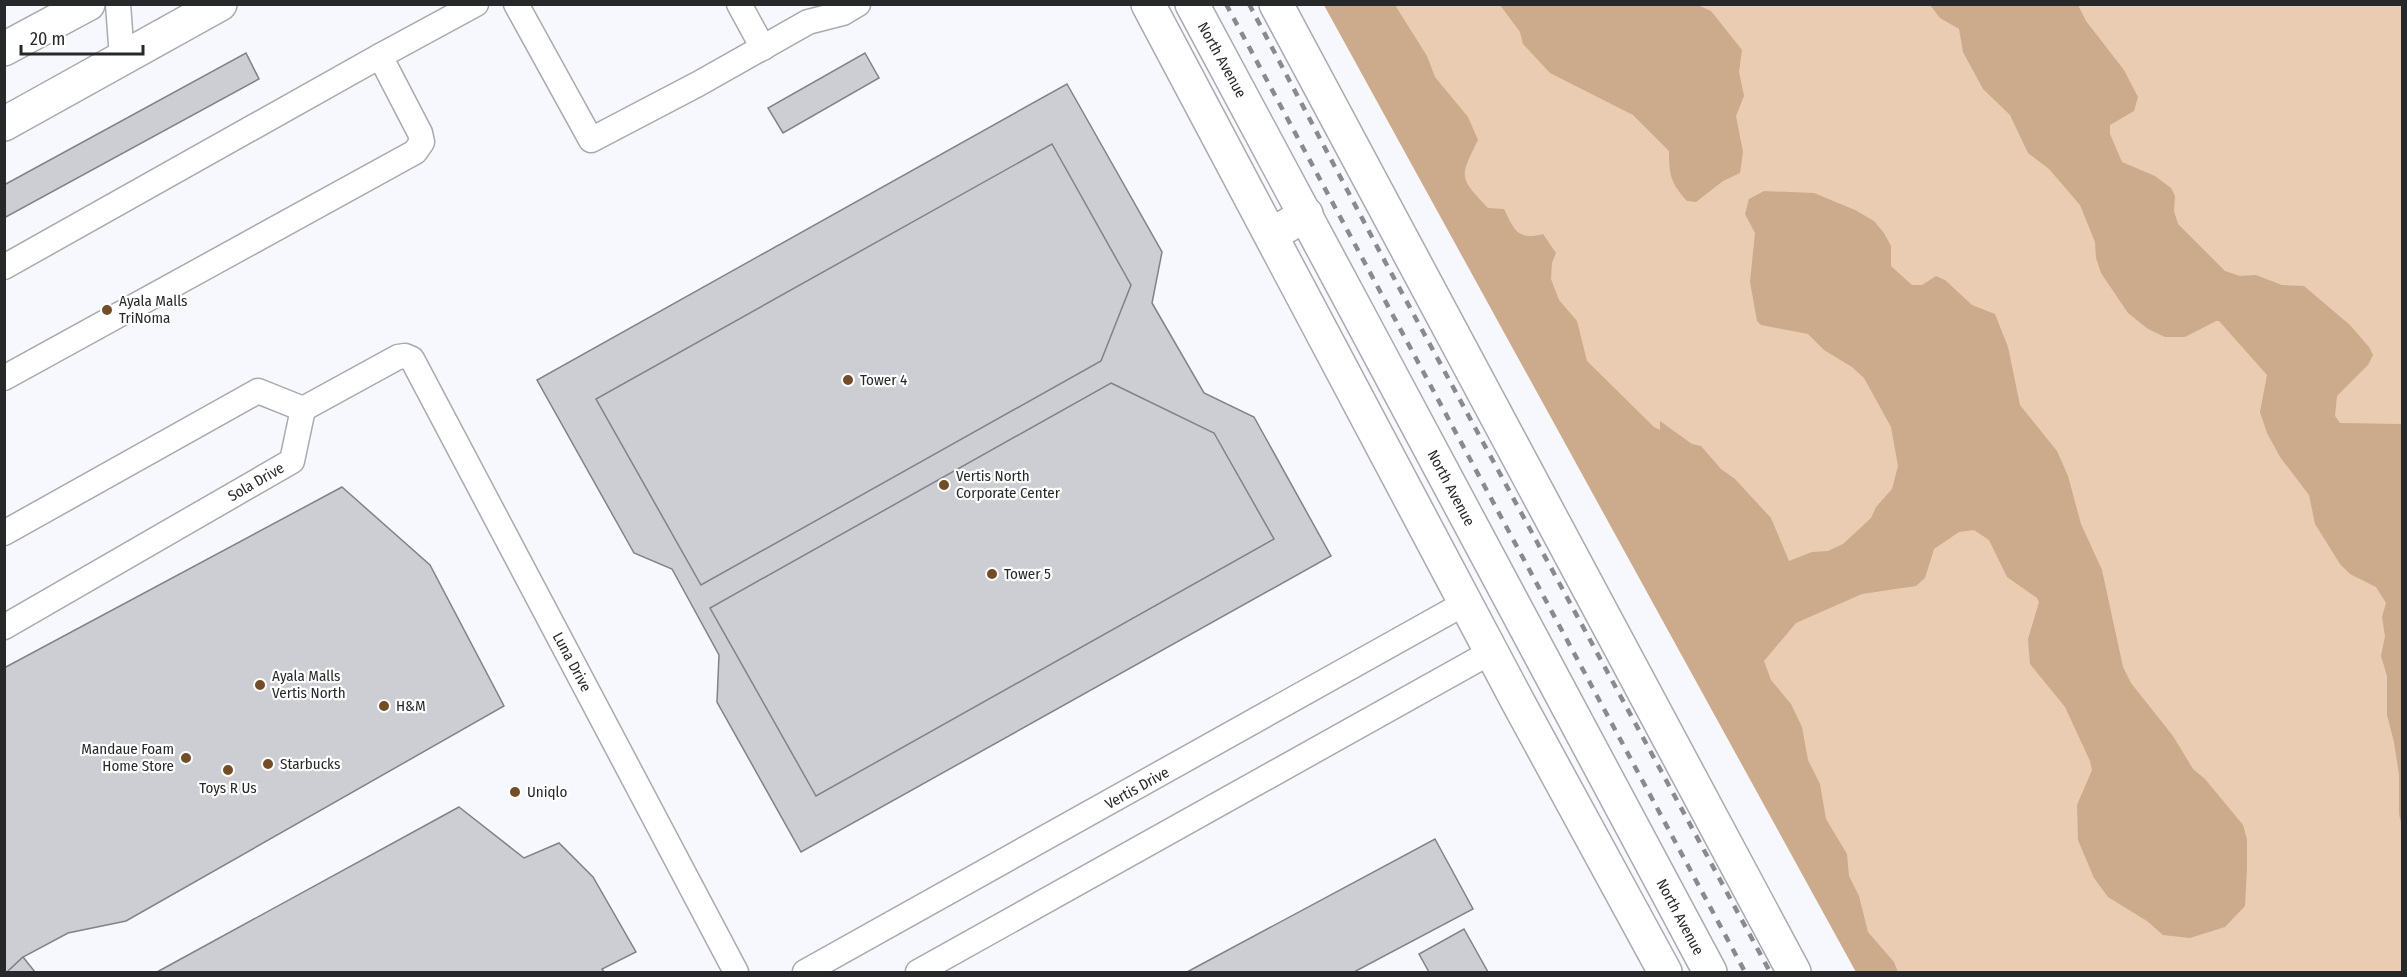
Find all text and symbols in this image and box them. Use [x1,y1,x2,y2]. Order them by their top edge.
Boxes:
scale bar [21,18,142,56]
street label: North Avenue [1194,19,1250,101]
text: 20 m [30,28,65,50]
place label: Ayala Malls TriNoma [119,292,188,327]
marker: Ayala Malls TriNoma [100,303,114,317]
place label: Tower 4 [860,371,907,389]
marker: Tower 4 [841,373,855,387]
street label: North Avenue [1423,447,1479,529]
street label: Sola Drive [225,459,287,505]
place label: Vertis North Corporate Center [956,467,1061,502]
marker: Vertis North Corporate Center [937,478,951,492]
place label: Tower 5 [1004,565,1051,583]
marker: Tower 5 [985,567,999,581]
street label: Luna Drive [549,629,595,695]
place label: Ayala Malls Vertis North [272,667,346,702]
marker: Ayala Malls Vertis North [253,678,267,692]
place label: H&M [396,697,426,715]
marker: H&M [377,699,391,713]
place label: Mandaue Foam Home Store [81,740,174,775]
marker: Mandaue Foam Home Store [179,751,193,765]
place label: Starbucks [280,755,340,773]
marker: Starbucks [261,757,275,771]
marker: Toys R Us [221,763,235,777]
street label: Vertis Drive [1102,763,1172,813]
place label: Toys R Us [199,779,257,797]
place label: Uniqlo [527,783,567,801]
marker: Uniqlo [508,785,522,799]
street label: North Avenue [1652,876,1708,958]

